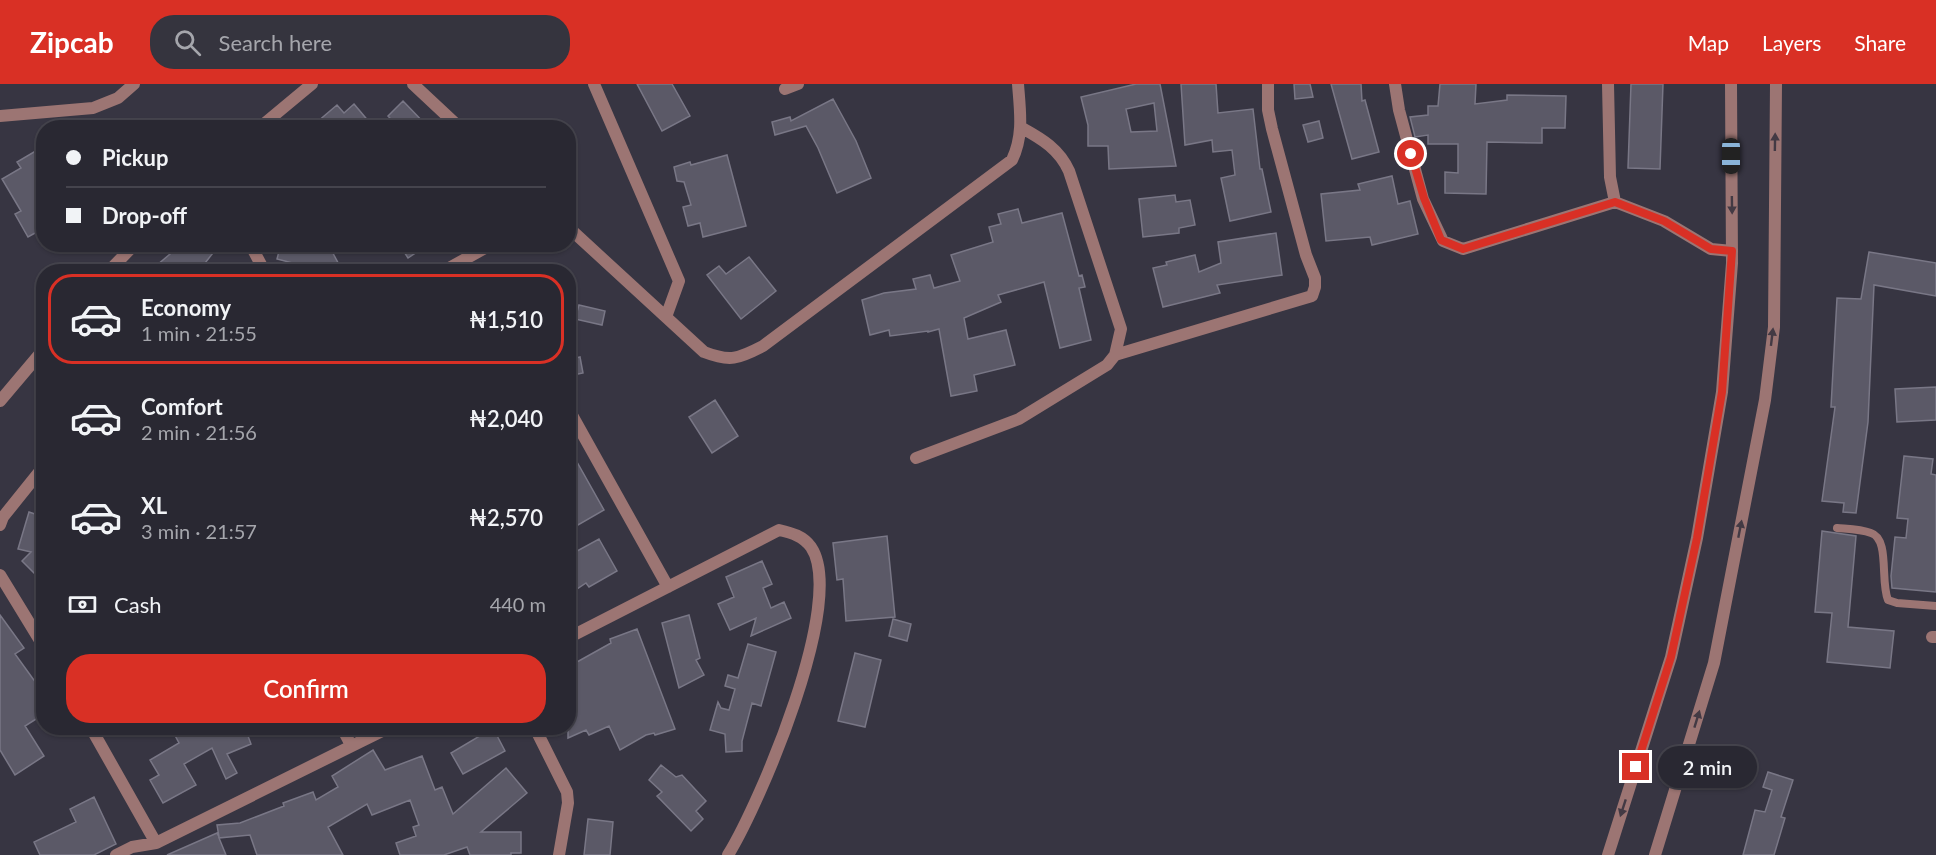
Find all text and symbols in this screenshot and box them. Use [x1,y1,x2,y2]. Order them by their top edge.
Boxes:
search box [150,15,570,69]
text: Zipcab [30,25,114,59]
icon: search [171,26,204,59]
text: Search here [219,29,332,56]
text: Map [1688,30,1729,55]
text: Layers [1762,30,1821,55]
text: Share [1854,30,1906,55]
one-way arrow [1770,132,1780,151]
car [1722,138,1740,174]
route start [1397,140,1424,167]
text: Pickup [102,144,168,171]
one-way arrow [1727,196,1737,215]
text: Drop-off [102,202,187,229]
icon: car [69,292,123,346]
text: Economy [141,294,231,321]
text: ₦1,510 [469,306,543,333]
text: 1 min · 21:55 [141,321,257,345]
one-way arrow [1768,327,1777,346]
icon: car [69,391,123,445]
text: Comfort [141,393,223,420]
text: ₦2,040 [469,405,543,432]
text: 2 min · 21:56 [141,420,257,444]
icon: car [69,490,123,544]
text: XL [141,492,167,519]
text: ₦2,570 [469,504,543,531]
text: 3 min · 21:57 [141,519,257,543]
one-way arrow [1736,519,1745,538]
icon: cash [66,588,99,621]
text: Cash [114,591,161,618]
text: 440 m [490,592,546,616]
button: Confirm [66,654,546,723]
one-way arrow [1693,710,1702,728]
callout: 2 min [1657,746,1756,788]
route end [1622,753,1649,780]
text: 2 min [1683,755,1732,779]
one-way arrow [1618,799,1627,817]

